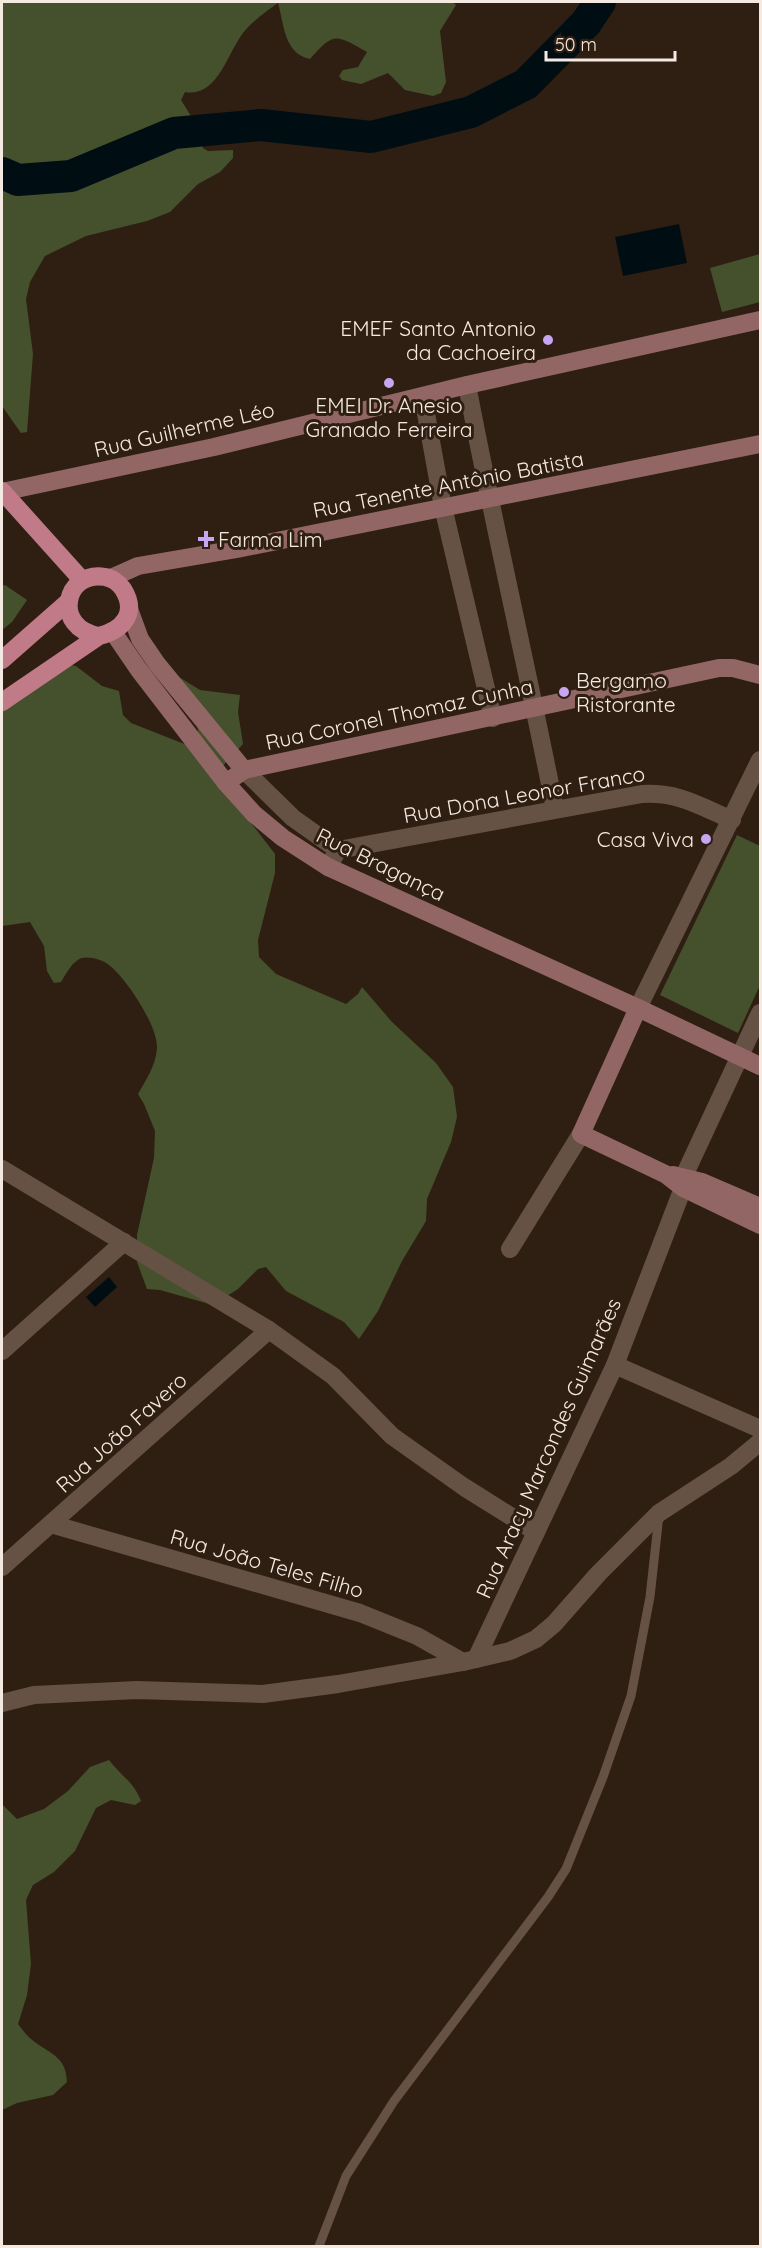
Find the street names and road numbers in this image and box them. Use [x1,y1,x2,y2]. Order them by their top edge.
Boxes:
street label: Rua Guilherme Léo [91,396,277,462]
street label: Rua Tenente Antônio Batista [310,445,586,523]
street label: Rua Coronel Thomaz Cunha [263,673,535,755]
street label: Rua Dona Leonor Franco [401,760,647,828]
street label: Rua Bragança [312,822,450,906]
street label: Rua Aracy Marcondes Guimarães [470,1294,626,1602]
street label: Rua João Favero [50,1366,192,1498]
street label: Rua João Teles Filho [167,1523,367,1603]

